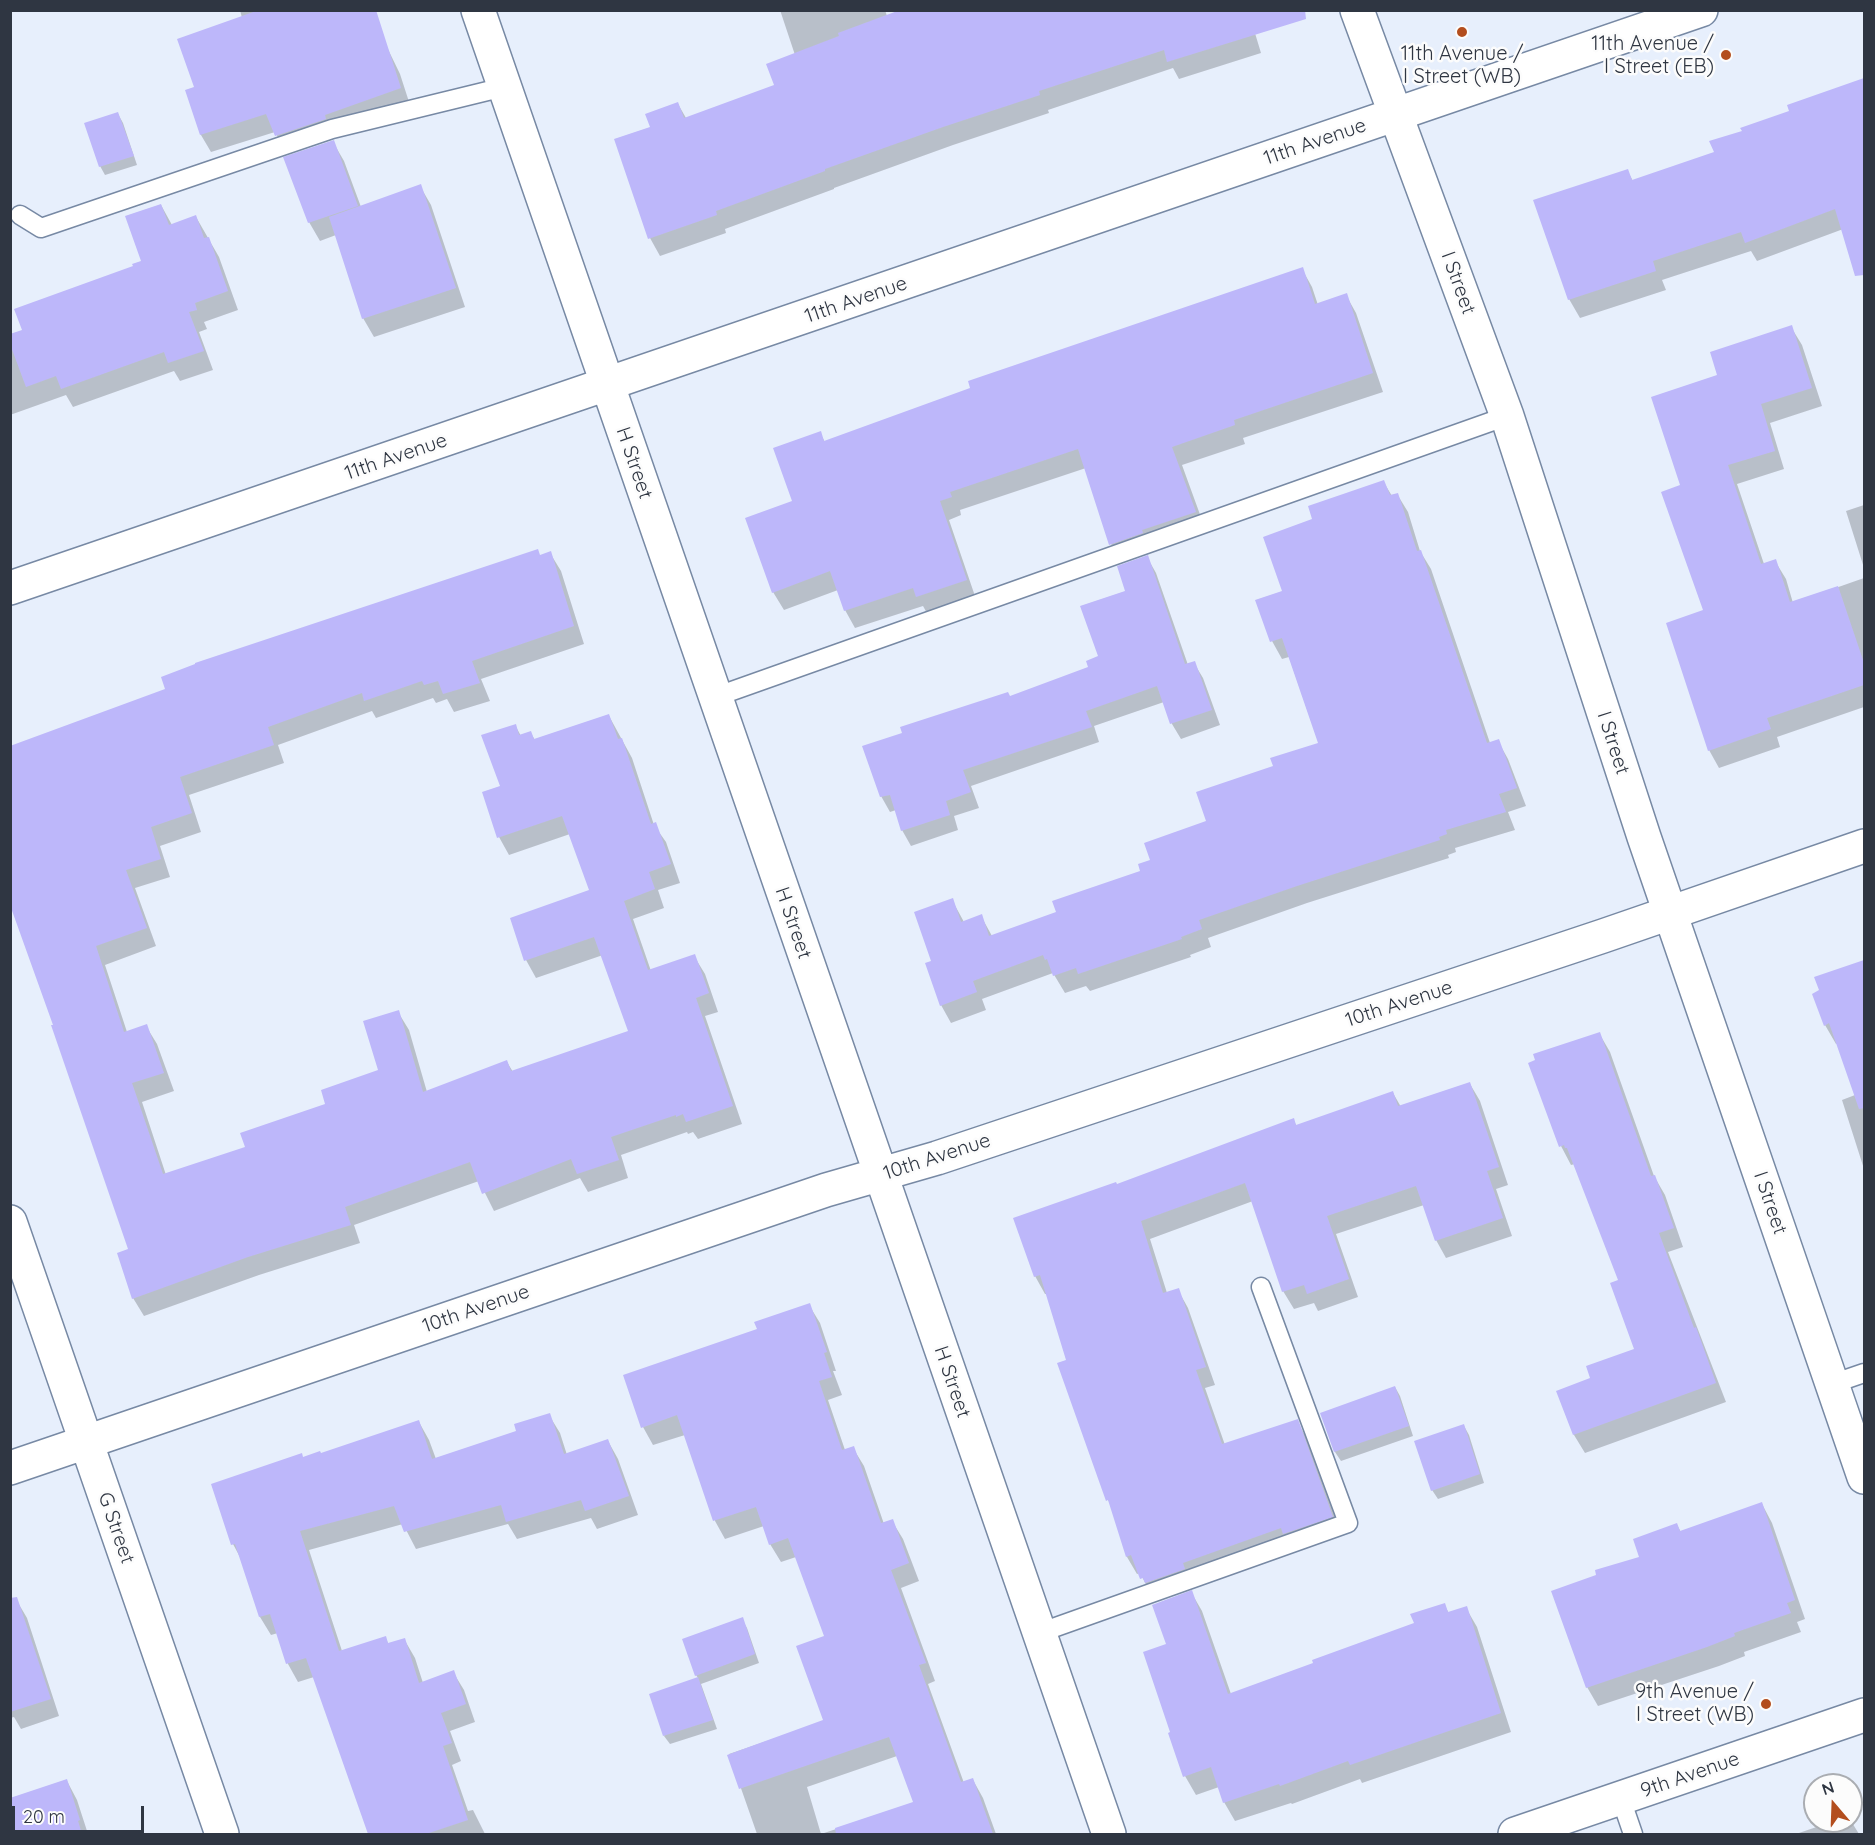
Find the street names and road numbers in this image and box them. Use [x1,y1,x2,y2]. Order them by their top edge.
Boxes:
street label: 11th Avenue [1261,113,1369,171]
street label: I Street [1436,248,1480,318]
street label: 11th Avenue [802,271,910,329]
street label: H Street [611,424,657,502]
street label: 11th Avenue [342,428,450,486]
street label: I Street [1592,708,1634,778]
street label: H Street [770,884,816,962]
street label: 10th Avenue [1342,975,1456,1033]
street label: 10th Avenue [880,1128,994,1186]
street label: I Street [1748,1168,1792,1238]
street label: 10th Avenue [419,1280,533,1338]
street label: H Street [929,1343,975,1421]
street label: G Street [93,1489,139,1567]
street label: 9th Avenue [1637,1747,1743,1803]

